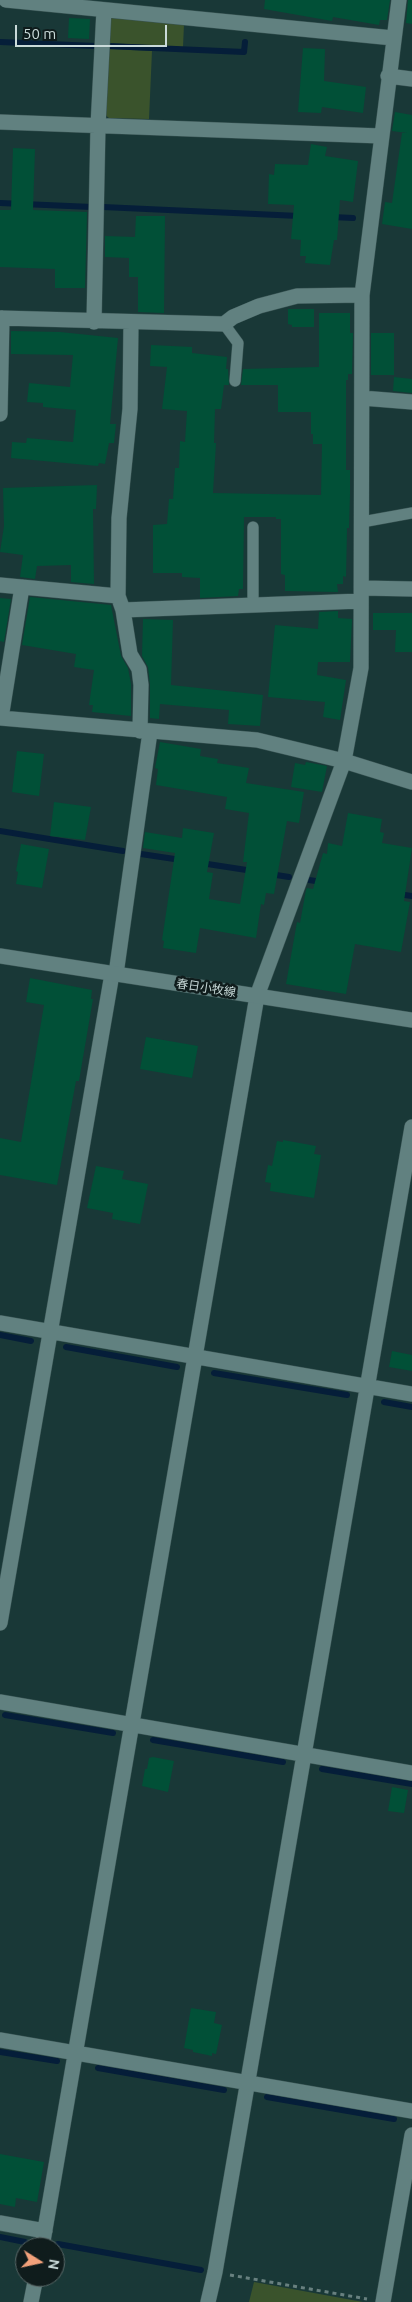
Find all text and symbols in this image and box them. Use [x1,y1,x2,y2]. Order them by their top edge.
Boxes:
scale bar [18,15,170,47]
text: 50 m [23,25,56,42]
street label: 春日小牧線 [175,976,237,1000]
north arrow [15,2237,65,2287]
text: N [45,2258,63,2271]

